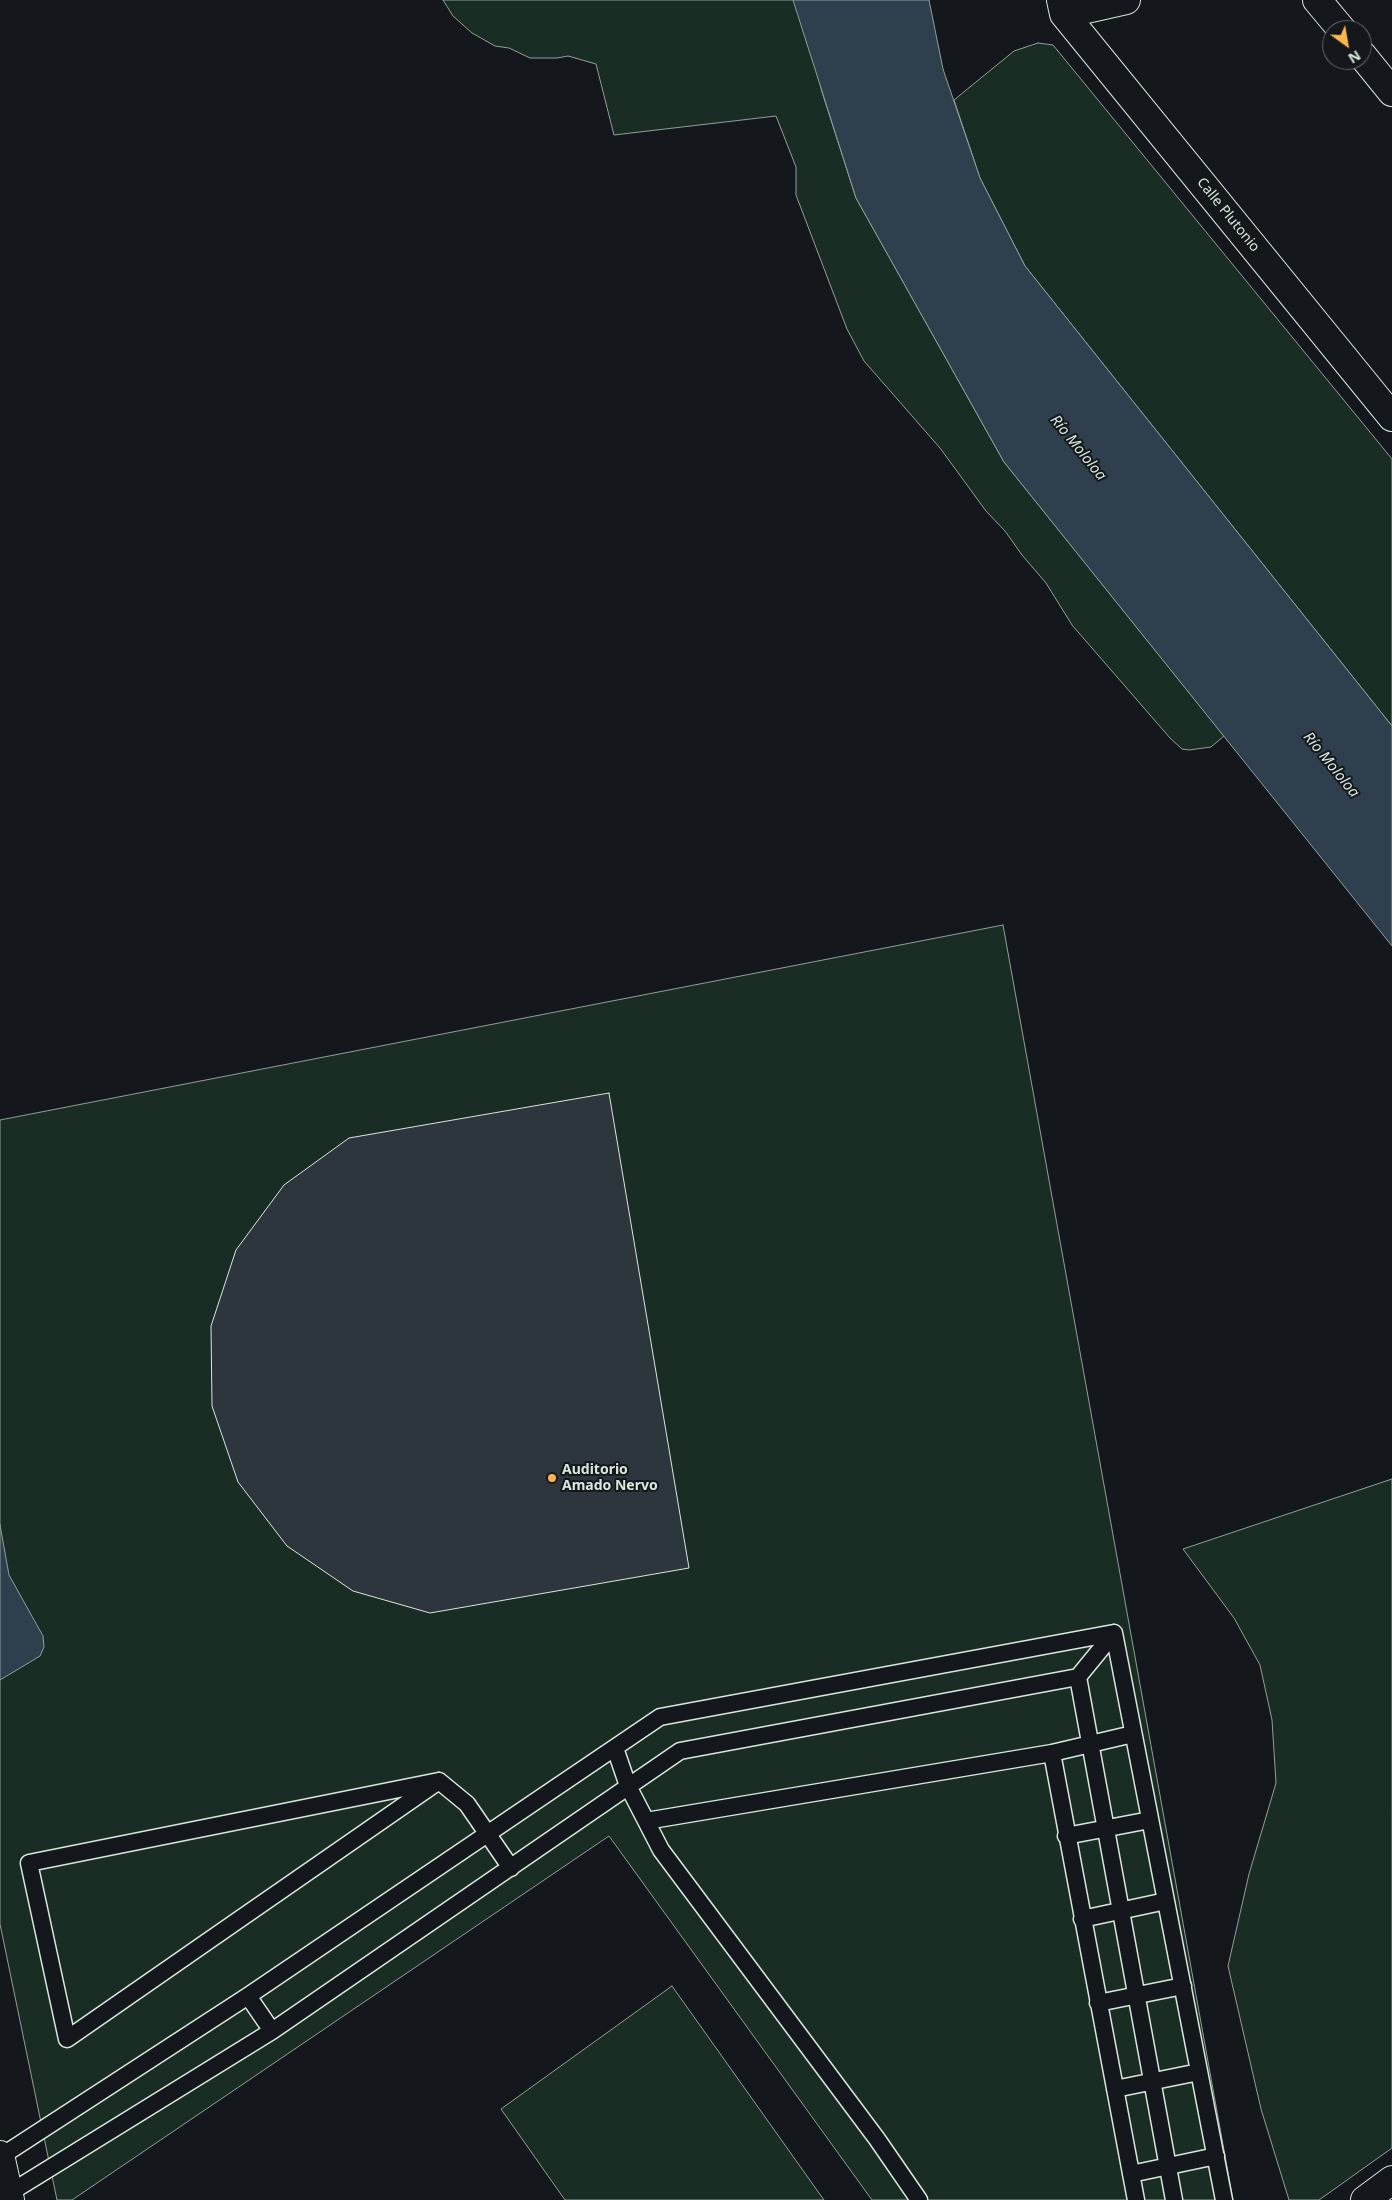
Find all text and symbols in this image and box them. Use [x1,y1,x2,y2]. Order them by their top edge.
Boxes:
north arrow [1322,20,1372,70]
text: N [1345,46,1365,68]
street label: Calle Plutonio [1193,175,1263,255]
water label: Río Mololoa [1046,412,1110,484]
water label: Río Mololoa [1299,729,1363,801]
place label: Auditorio Amado Nervo [562,1462,658,1494]
marker: Auditorio Amado Nervo [546,1472,558,1484]

